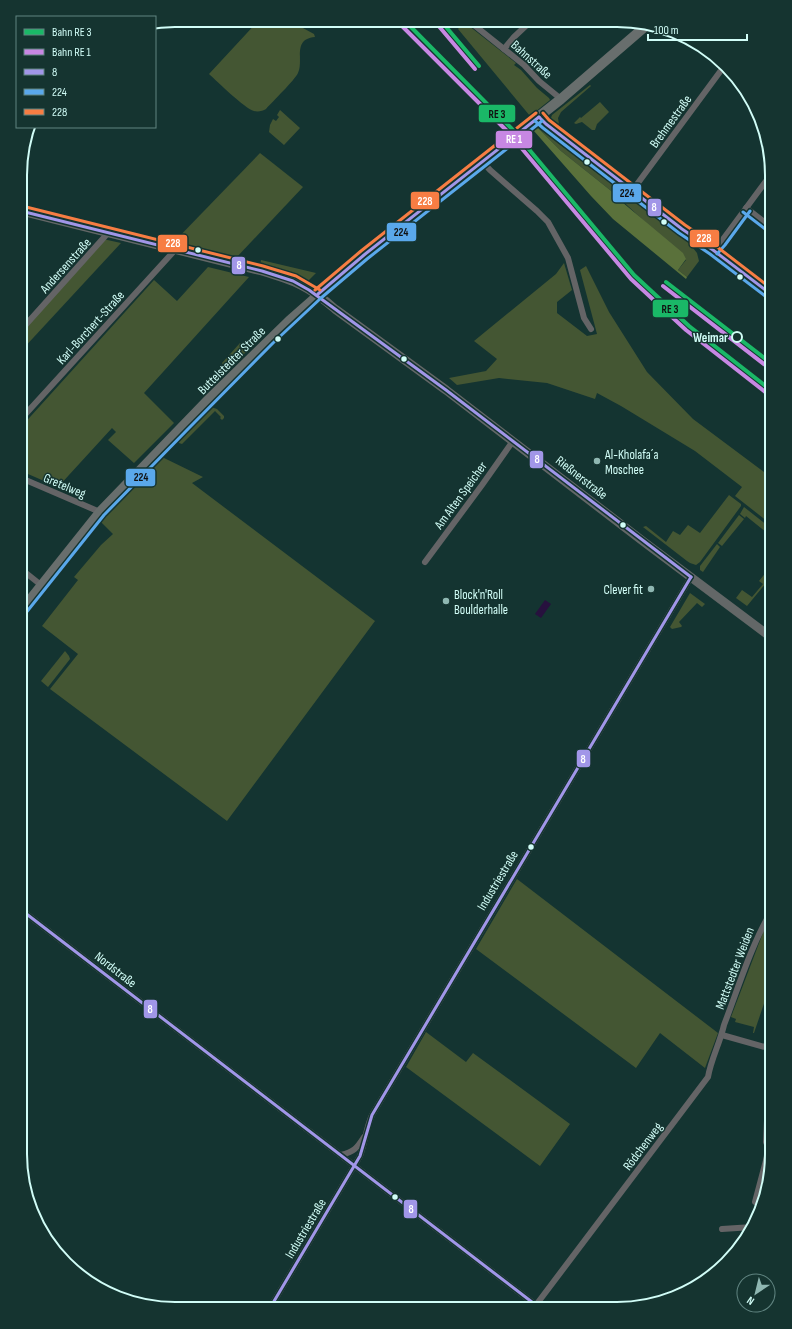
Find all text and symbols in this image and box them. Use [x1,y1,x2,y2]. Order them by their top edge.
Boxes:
legend [16,16,156,128]
scale bar [648,16,747,42]
text: 100 m [654,23,679,38]
text: Bahn RE 3 [52,25,92,40]
street label: Bahnstraße [507,37,555,82]
text: Bahn RE 1 [52,45,92,60]
text: 8 [52,65,57,80]
text: 224 [52,85,67,100]
street label: Brehmestraße [646,92,695,151]
line badge: RE 3 [478,104,516,123]
text: 228 [52,105,67,120]
text: RE 3 [489,108,505,121]
line badge: RE 1 [495,130,533,149]
text: RE 1 [506,133,523,146]
unlabelled marker [582,157,592,167]
line badge: 224 [612,183,642,203]
text: 224 [620,187,634,200]
line badge: 228 [410,191,440,210]
text: 228 [418,195,432,208]
line badge: 8 [647,198,662,217]
text: 8 [651,201,657,214]
unlabelled marker [659,217,669,227]
line badge: 224 [386,222,417,242]
text: 224 [394,226,408,239]
line badge: 228 [689,229,720,248]
text: 228 [697,232,711,245]
line badge: 228 [157,234,188,253]
street label: Andersenstraße [36,235,95,297]
text: 228 [166,237,180,250]
unlabelled marker [193,245,203,255]
line badge: 8 [231,256,246,275]
text: 8 [236,259,242,272]
unlabelled marker [735,272,745,282]
street label: Karl-Borchert-Straße [53,287,128,368]
line badge: RE 3 [652,299,689,318]
text: RE 3 [662,303,678,316]
street label: Buttelstedter Straße [194,323,269,398]
place label: Weimar [693,330,728,346]
marker: Weimar [731,331,743,343]
unlabelled marker [273,334,283,344]
unlabelled marker [399,354,409,364]
place label: Al-Kholafa´a Moschee [604,447,658,478]
line badge: 8 [529,450,544,469]
text: 8 [534,453,540,466]
street label: Rießnerstraße [552,453,610,503]
marker: Al-Kholafa´a Moschee [592,456,602,466]
street label: Am Alten Speicher [430,459,491,533]
line badge: 224 [125,468,156,487]
street label: Gretelweg [41,470,88,502]
text: 224 [134,471,148,484]
unlabelled marker [618,520,628,530]
place label: Clever fit [604,582,643,598]
marker: Clever fit [646,584,656,594]
place label: Block'n'Roll Boulderhalle [454,587,508,618]
marker: Block'n'Roll Boulderhalle [441,596,451,606]
line badge: 8 [576,749,591,768]
text: 8 [580,753,586,766]
unlabelled marker [526,842,536,852]
street label: Industriestraße [474,848,522,913]
street label: Mattstedter Weiden [712,925,758,1012]
street label: Nordstraße [91,948,140,991]
line badge: 8 [143,999,158,1019]
text: 8 [147,1003,153,1016]
street label: Rödchenweg [620,1119,666,1174]
unlabelled marker [390,1192,400,1202]
street label: Industriestraße [282,1196,330,1261]
line badge: 8 [403,1199,418,1219]
text: 8 [408,1203,414,1216]
north arrow [736,1273,776,1313]
text: N [744,1294,757,1308]

